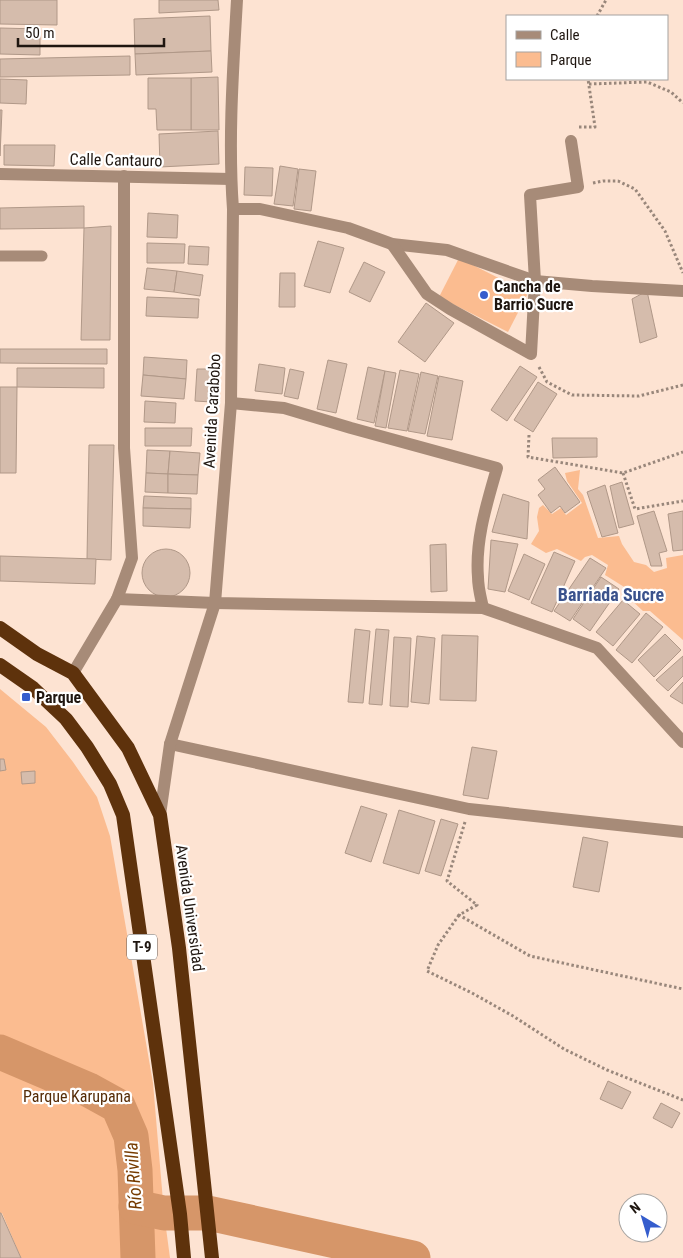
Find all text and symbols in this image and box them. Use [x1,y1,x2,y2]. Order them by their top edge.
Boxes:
scale bar [18,15,164,47]
legend [506,15,668,80]
text: 50 m [25,24,55,42]
text: Calle [550,26,580,44]
text: Parque [550,51,592,69]
street label: Calle Cantauro [70,150,162,170]
place label: Cancha de Barrio Sucre [494,277,574,314]
marker: Cancha de Barrio Sucre [478,289,490,301]
street label: Avenida Carabobo [200,353,224,469]
district label: Barriada Sucre [558,584,665,605]
place label: Parque [36,688,82,707]
marker: Parque [20,691,32,703]
street label: Avenida Universidad [172,843,208,973]
road number: T-9 [127,934,157,960]
park label: Parque Karupana [23,1087,131,1106]
water label: Río Rivilla [120,1142,146,1210]
north arrow [618,1193,668,1243]
text: N [627,1199,643,1217]

